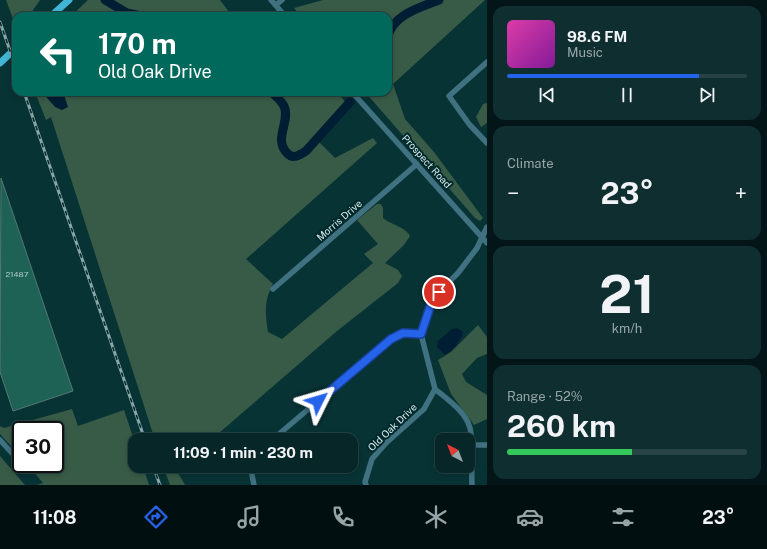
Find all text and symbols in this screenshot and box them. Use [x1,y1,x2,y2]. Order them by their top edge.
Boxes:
text: 170 m [98,27,177,60]
icon: left [32,28,84,80]
text: 98.6 FM [567,28,627,45]
text: Music [567,45,603,60]
text: Old Oak Drive [98,61,212,82]
icon: previous [536,84,558,106]
icon: pause [616,84,638,106]
icon: next [696,84,718,106]
street label: Prospect Road [400,132,454,190]
text: Climate [507,156,554,171]
text: 23° [600,175,654,211]
text: − [507,180,519,206]
text: + [735,180,747,206]
street label: Morris Drive [314,197,364,243]
text: 21 [599,264,655,325]
house number: 21487 [6,269,29,279]
pin [422,275,456,309]
icon: arrive [428,281,450,303]
text: km/h [612,321,642,336]
position arrow [297,380,339,422]
text: Range · 52% [507,389,583,404]
street label: Old Oak Drive [365,401,419,453]
text: 260 km [507,408,616,444]
speed limit sign: 30 [12,421,64,473]
north arrow [435,433,475,473]
map controls [435,433,475,473]
text: 11:09 · 1 min · 230 m [173,444,313,461]
icon: directions [142,503,170,531]
icon: music [235,503,263,531]
icon: phone [329,503,357,531]
icon: climate [422,503,450,531]
icon: car [516,503,544,531]
icon: filters [609,503,637,531]
text: 11:08 [33,507,77,528]
text: 23° [702,507,734,528]

